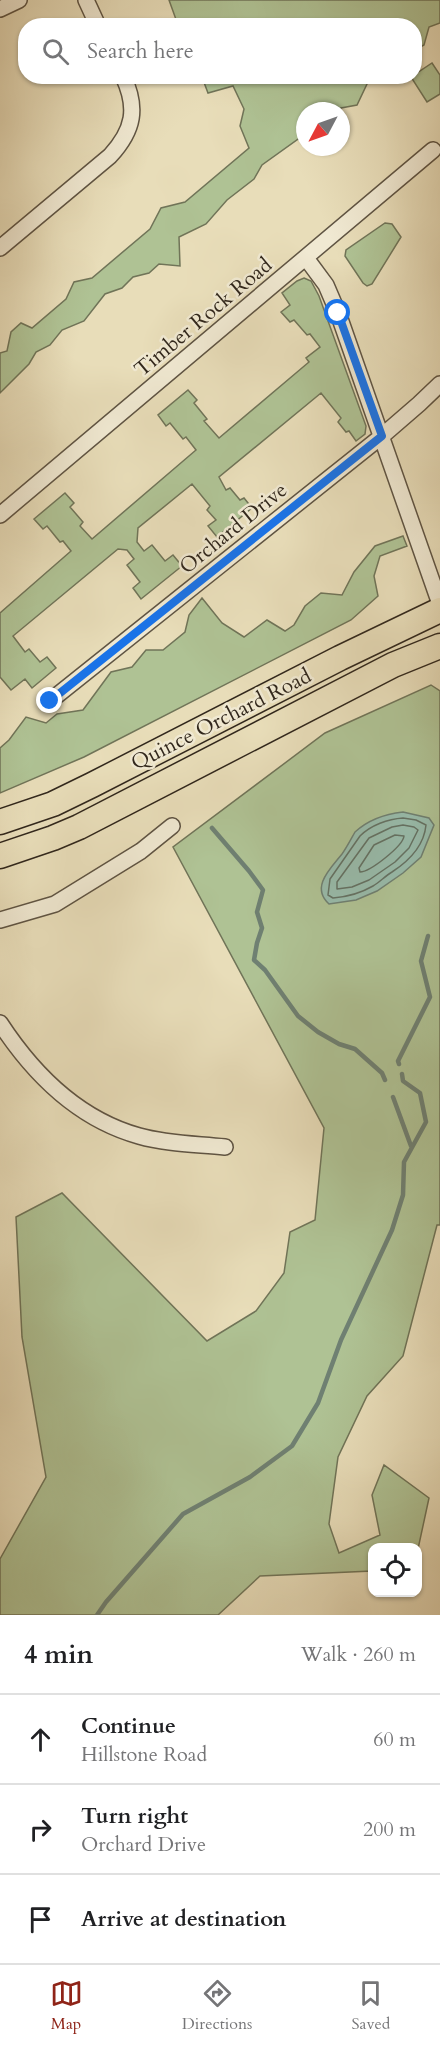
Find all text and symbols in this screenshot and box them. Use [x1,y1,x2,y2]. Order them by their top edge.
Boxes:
search box [18,18,422,84]
icon: search [39,35,72,68]
text: Search here [87,36,194,66]
north arrow [296,102,350,156]
street label: Timber Rock Road [128,251,278,384]
route start [324,299,350,325]
street label: Orchard Drive [173,476,293,581]
street label: Quince Orchard Road [126,661,316,778]
route end [36,687,62,713]
map controls [368,1543,422,1597]
button: locate [368,1543,422,1597]
text: 4 min [24,1637,93,1672]
text: Walk · 260 m [301,1641,416,1668]
text: Continue [81,1711,176,1741]
icon: ahead [24,1723,57,1756]
text: 60 m [373,1726,416,1753]
text: Hillstone Road [81,1741,207,1768]
text: Turn right [81,1801,188,1831]
icon: right [24,1813,57,1846]
text: 200 m [363,1816,416,1843]
text: Orchard Drive [81,1831,206,1858]
icon: arrive [24,1903,57,1936]
text: Arrive at destination [81,1904,286,1934]
tab: Map [50,1977,83,2035]
tab: Directions [182,1977,252,2035]
tab: Saved [352,1977,390,2035]

